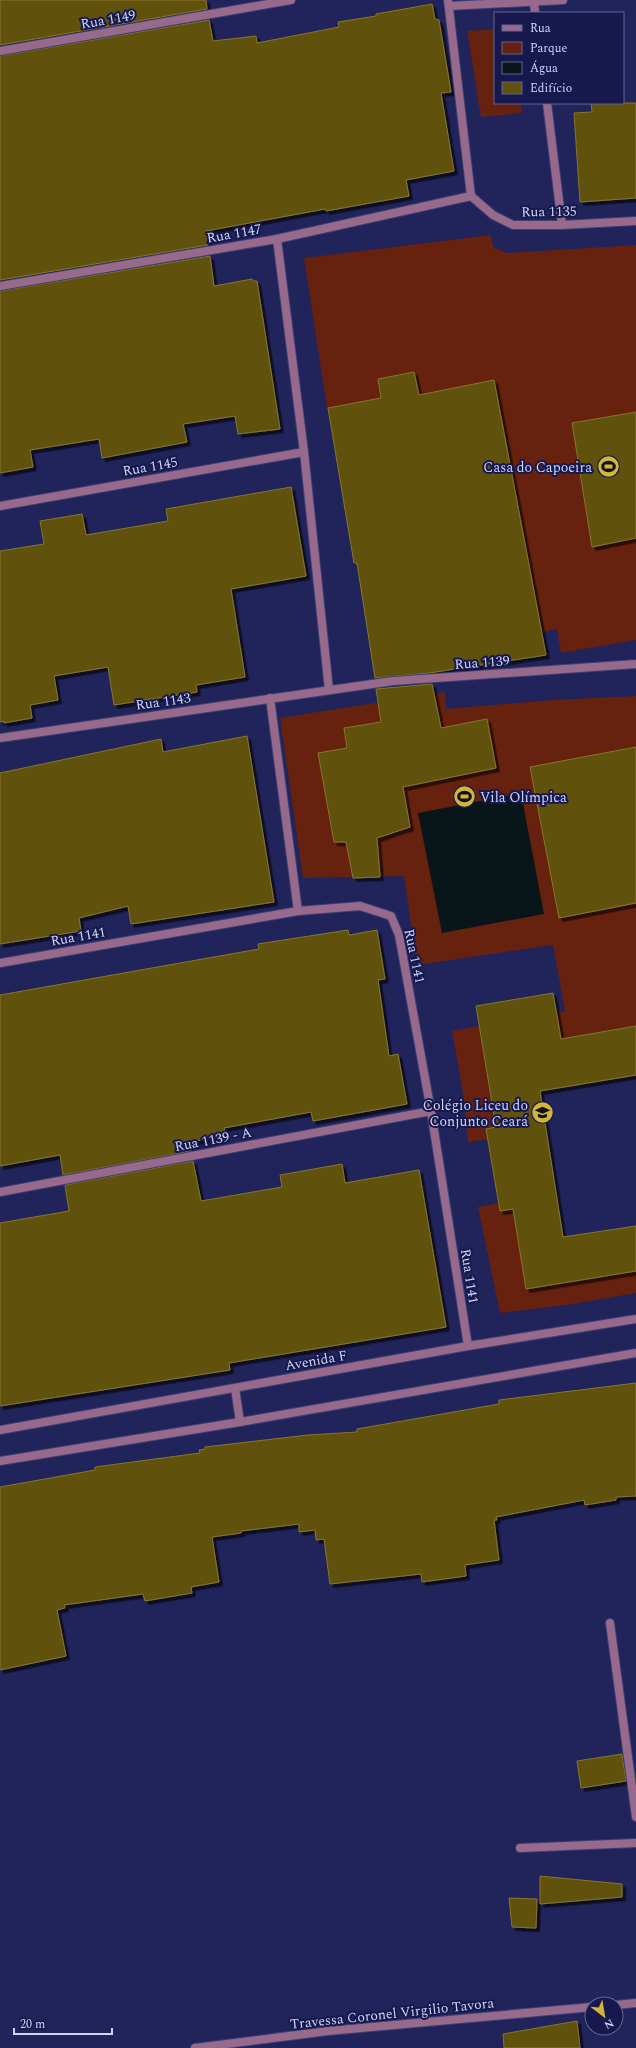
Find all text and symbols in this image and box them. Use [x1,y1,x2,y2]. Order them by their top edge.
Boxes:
street label: Rua 1149 [79,4,137,35]
legend [494,12,624,104]
text: Rua [530,19,551,38]
text: Parque [530,39,567,58]
text: Água [530,59,558,78]
text: Edifício [530,79,572,98]
street label: Rua 1135 [521,201,577,222]
street label: Rua 1147 [205,218,263,249]
street label: Rua 1145 [121,451,179,482]
sports icon: Casa do Capoeira [595,454,621,480]
place label: Casa do Capoeira [483,457,592,478]
street label: Rua 1139 [454,650,510,675]
street label: Rua 1143 [134,687,192,716]
sports icon: Vila Olímpica [451,784,477,810]
place label: Vila Olímpica [480,787,567,808]
street label: Rua 1141 [49,921,107,952]
street label: Rua 1141 [398,927,431,985]
place label: Colégio Liceu do Conjunto Ceará [423,1095,528,1132]
school or university icon: Colégio Liceu do Conjunto Ceará [530,1100,556,1126]
street label: Rua 1139 - A [173,1122,254,1157]
street label: Rua 1141 [455,1247,484,1305]
street label: Avenida F [283,1345,349,1376]
street label: Travessa Coronel Virgilio Tavora [289,1992,495,2035]
north arrow [584,1996,624,2036]
scale bar [14,2010,112,2036]
text: 20 m [20,2015,45,2034]
text: N [601,2015,617,2034]

